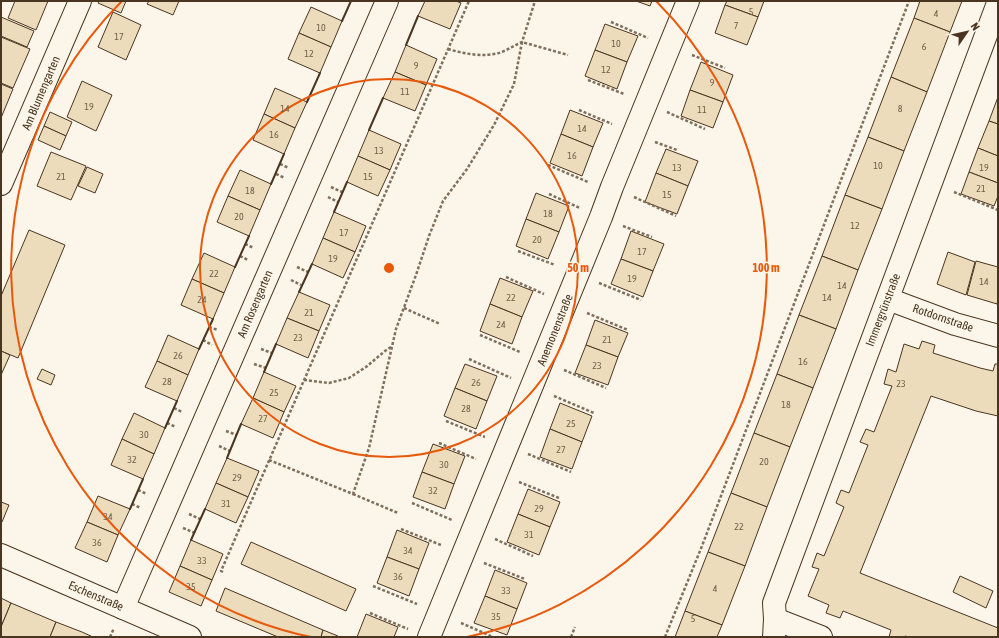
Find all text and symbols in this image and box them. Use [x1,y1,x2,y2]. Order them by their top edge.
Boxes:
house number: 5 [749,6,754,17]
house number: 4 [934,8,939,19]
north arrow [947,12,987,52]
house number: 7 [734,20,739,31]
text: N [968,20,982,32]
house number: 10 [316,22,326,33]
house number: 17 [114,31,124,42]
house number: 10 [611,38,621,49]
house number: 6 [922,41,927,52]
house number: 12 [304,48,314,59]
street label: Am Blumengarten [19,54,63,132]
house number: 9 [414,60,419,71]
house number: 12 [601,64,611,75]
house number: 9 [710,77,715,88]
house number: 11 [400,86,410,97]
house number: 19 [84,101,94,112]
house number: 14 [280,103,290,114]
house number: 8 [898,103,903,114]
house number: 11 [697,104,707,115]
house number: 14 [577,123,587,134]
house number: 16 [269,129,279,140]
house number: 13 [374,145,384,156]
house number: 16 [567,150,577,161]
house number: 10 [873,160,883,171]
house number: 13 [672,162,682,173]
house number: 19 [979,162,989,173]
house number: 21 [56,171,66,182]
house number: 15 [363,171,373,182]
house number: 21 [976,183,986,194]
house number: 18 [245,185,255,196]
house number: 15 [662,189,672,200]
house number: 18 [543,208,553,219]
house number: 20 [234,211,244,222]
house number: 12 [850,220,860,231]
house number: 17 [339,227,349,238]
house number: 20 [532,234,542,245]
house number: 17 [637,246,647,257]
house number: 19 [328,253,338,264]
centre of rings [382,261,396,275]
text: 50 m [567,261,589,275]
text: 100 m [752,261,780,275]
house number: 22 [209,268,219,279]
street label: Am Rosengarten [235,268,275,340]
street label: Immergrünstraße [863,272,903,348]
house number: 19 [627,273,637,284]
house number: 14 [979,276,989,287]
house number: 14 [837,280,847,291]
house number: 22 [506,292,516,303]
street label: Anemonenstraße [534,292,576,368]
house number: 14 [822,292,832,303]
house number: 24 [197,294,207,305]
street label: Rotdornstraße [911,301,975,335]
house number: 21 [304,307,314,318]
house number: 24 [496,319,506,330]
house number: 23 [293,332,303,343]
house number: 21 [602,334,612,345]
house number: 26 [173,350,183,361]
house number: 16 [798,356,808,367]
house number: 23 [592,360,602,371]
house number: 28 [162,376,172,387]
house number: 26 [471,377,481,388]
house number: 23 [896,378,906,389]
house number: 25 [269,387,279,398]
house number: 18 [781,399,791,410]
house number: 28 [461,403,471,414]
house number: 27 [258,413,268,424]
house number: 25 [566,418,576,429]
house number: 30 [139,429,149,440]
house number: 27 [556,444,566,455]
house number: 32 [127,454,137,465]
house number: 20 [759,456,769,467]
house number: 30 [439,459,449,470]
house number: 29 [232,472,242,483]
house number: 32 [428,485,438,496]
house number: 31 [221,498,231,509]
house number: 29 [534,503,544,514]
house number: 34 [103,511,113,522]
house number: 22 [734,521,744,532]
house number: 31 [524,529,534,540]
house number: 36 [92,537,102,548]
house number: 34 [403,545,413,556]
house number: 33 [197,555,207,566]
house number: 36 [393,571,403,582]
street label: Eschenstraße [66,578,126,614]
house number: 35 [186,581,196,592]
house number: 4 [713,583,718,594]
house number: 33 [501,585,511,596]
house number: 35 [491,611,501,622]
house number: 5 [691,613,696,624]

